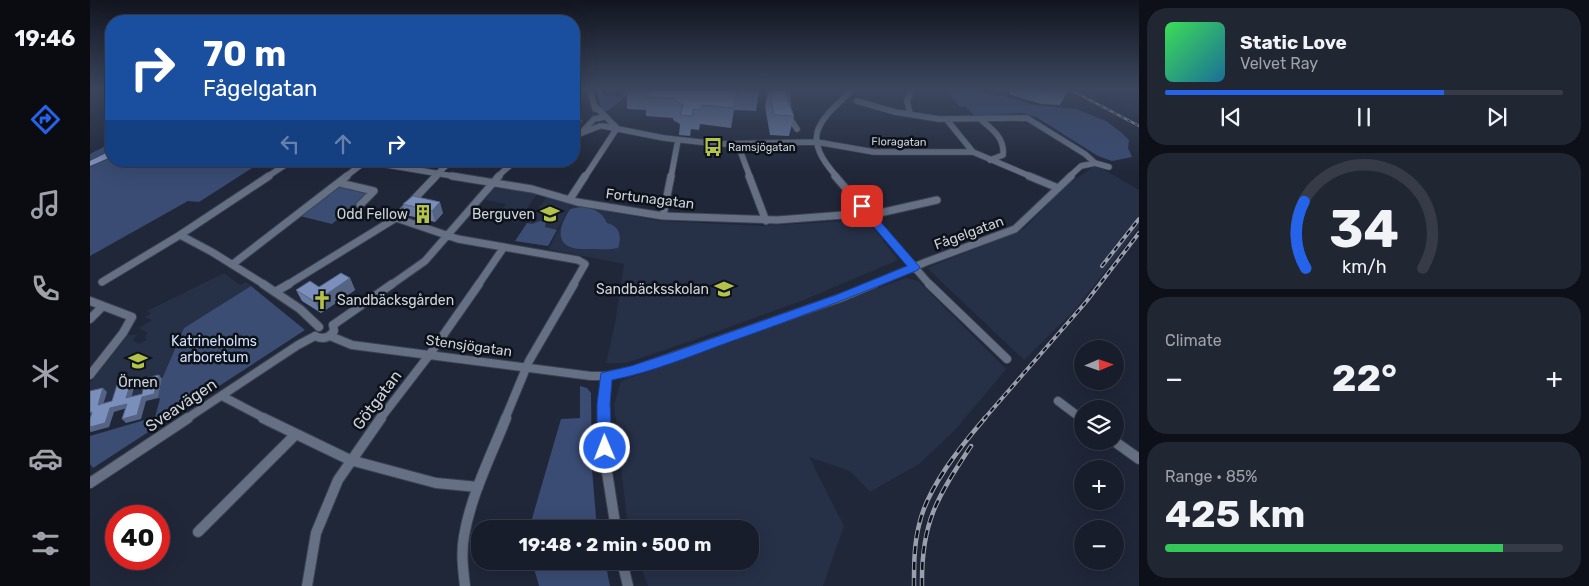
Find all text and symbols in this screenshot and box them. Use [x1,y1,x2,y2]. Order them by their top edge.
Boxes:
text: 19:46 [15,25,75,52]
text: Static Love [1240,31,1347,54]
text: 70 m [203,33,286,75]
icon: right [120,35,185,100]
text: Velvet Ray [1240,54,1318,73]
text: Fågelgatan [203,75,317,102]
icon: directions [28,102,63,137]
icon: previous [1217,103,1245,131]
icon: pause [1350,103,1378,131]
icon: next [1483,103,1511,131]
icon: left [276,130,304,158]
icon: ahead [329,130,357,158]
icon: right [382,130,410,158]
street label: Floragatan [871,135,927,149]
bus stop icon: Ramsjögatan [702,136,724,158]
place label: Ramsjögatan [728,141,795,154]
street label: Fortunagatan [605,185,695,213]
pin [841,185,883,227]
icon: music [28,187,63,222]
icon: arrive [848,192,876,220]
text: 34 [1329,198,1399,260]
building icon: Odd Fellow [412,203,434,225]
school or university icon: Berguven [539,203,561,225]
place label: Odd Fellow [337,206,408,223]
place label: Berguven [472,206,535,223]
street label: Fågelgatan [932,213,1006,253]
text: km/h [1342,256,1386,277]
icon: phone [28,271,63,306]
school or university icon: Sandbäcksskolan [713,278,735,300]
place label: Sandbäcksskolan [596,281,709,298]
church icon: Sandbäcksgården [311,289,333,311]
place label: Sandbäcksgården [337,292,454,309]
text: Climate [1165,331,1222,350]
street label: Stensjögatan [425,332,513,360]
park label: Katrineholms arboretum [171,333,257,366]
north arrow [1074,340,1124,390]
map controls [1074,340,1124,570]
school or university icon: Örnen [127,350,149,372]
text: 22° [1332,355,1397,401]
icon: climate [28,356,63,391]
text: − [1165,362,1183,395]
text: + [1546,362,1563,395]
street label: Götgatan [349,367,405,433]
place label: Örnen [118,374,158,391]
street label: Sveavägen [142,374,220,436]
button: layers [1074,400,1124,450]
position arrow [578,421,630,473]
icon: car [28,441,63,476]
button: + [1074,460,1124,510]
text: Range · 85% [1165,467,1258,486]
text: 425 km [1165,491,1305,537]
speed limit sign: 40 [105,505,170,570]
button: − [1074,520,1124,570]
icon: filters [28,526,63,561]
text: 19:48 · 2 min · 500 m [519,533,711,556]

